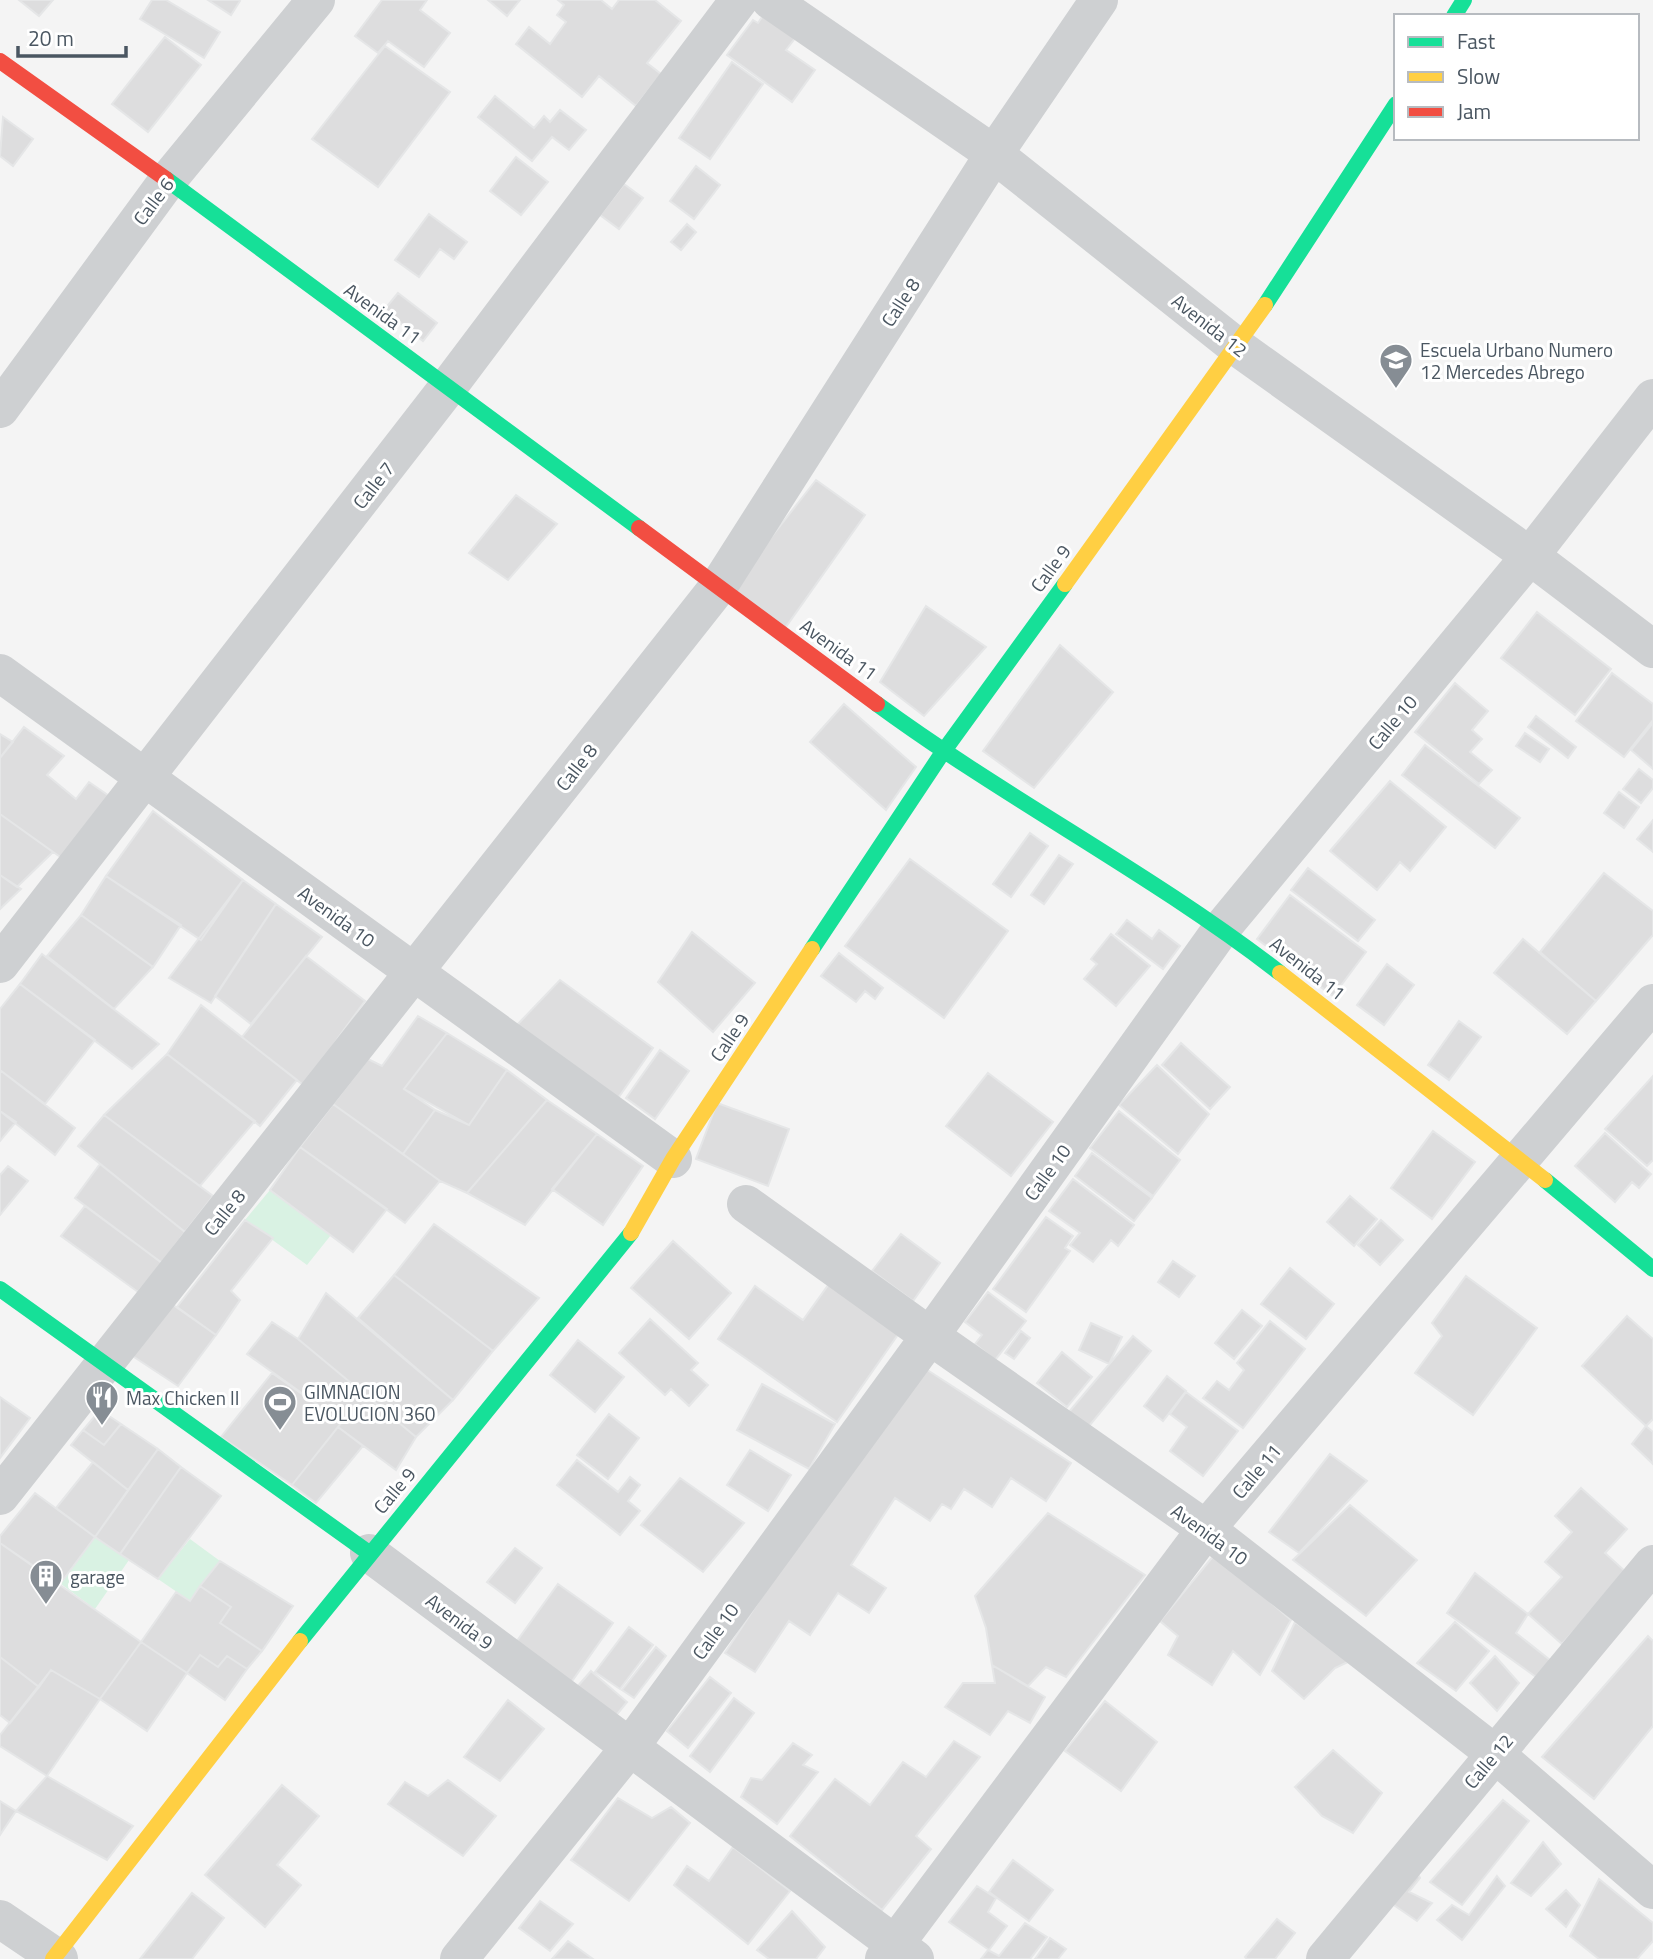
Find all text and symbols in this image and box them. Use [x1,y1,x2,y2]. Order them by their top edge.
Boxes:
scale bar [18,14,126,58]
legend [1394,14,1639,140]
text: 20 m [28,22,74,54]
text: Fast [1457,25,1496,57]
text: Slow [1457,60,1500,92]
text: Jam [1457,95,1491,127]
street label: Calle 6 [125,171,181,231]
street label: Calle 8 [873,272,927,332]
street label: Avenida 11 [338,275,428,351]
street label: Avenida 12 [1166,286,1254,364]
place label: Escuela Urbano Numero 12 Mercedes Abrego [1420,335,1613,386]
school or university icon: Escuela Urbano Numero 12 Mercedes Abrego [1377,341,1415,390]
street label: Calle 7 [345,455,401,515]
street label: Calle 9 [1023,538,1077,598]
street label: Avenida 11 [794,611,884,687]
street label: Calle 10 [1360,688,1424,756]
street label: Calle 8 [548,737,604,797]
street label: Avenida 10 [292,878,382,954]
street label: Avenida 11 [1264,929,1352,1007]
street label: Calle 9 [702,1007,756,1067]
street label: Calle 10 [1017,1138,1077,1206]
street label: Calle 8 [196,1182,252,1242]
place label: GIMNACION EVOLUCION 360 [304,1377,435,1428]
restaurant icon: Max Chicken II [83,1378,121,1427]
place label: Max Chicken II [126,1383,239,1412]
sports icon: GIMNACION EVOLUCION 360 [261,1383,299,1432]
street label: Calle 11 [1224,1437,1288,1505]
street label: Calle 9 [366,1460,422,1520]
street label: Avenida 10 [1165,1496,1255,1572]
building icon: garage [27,1557,65,1606]
place label: garage [70,1562,125,1591]
street label: Avenida 9 [420,1586,500,1656]
street label: Calle 10 [685,1597,745,1665]
street label: Calle 12 [1456,1727,1520,1795]

